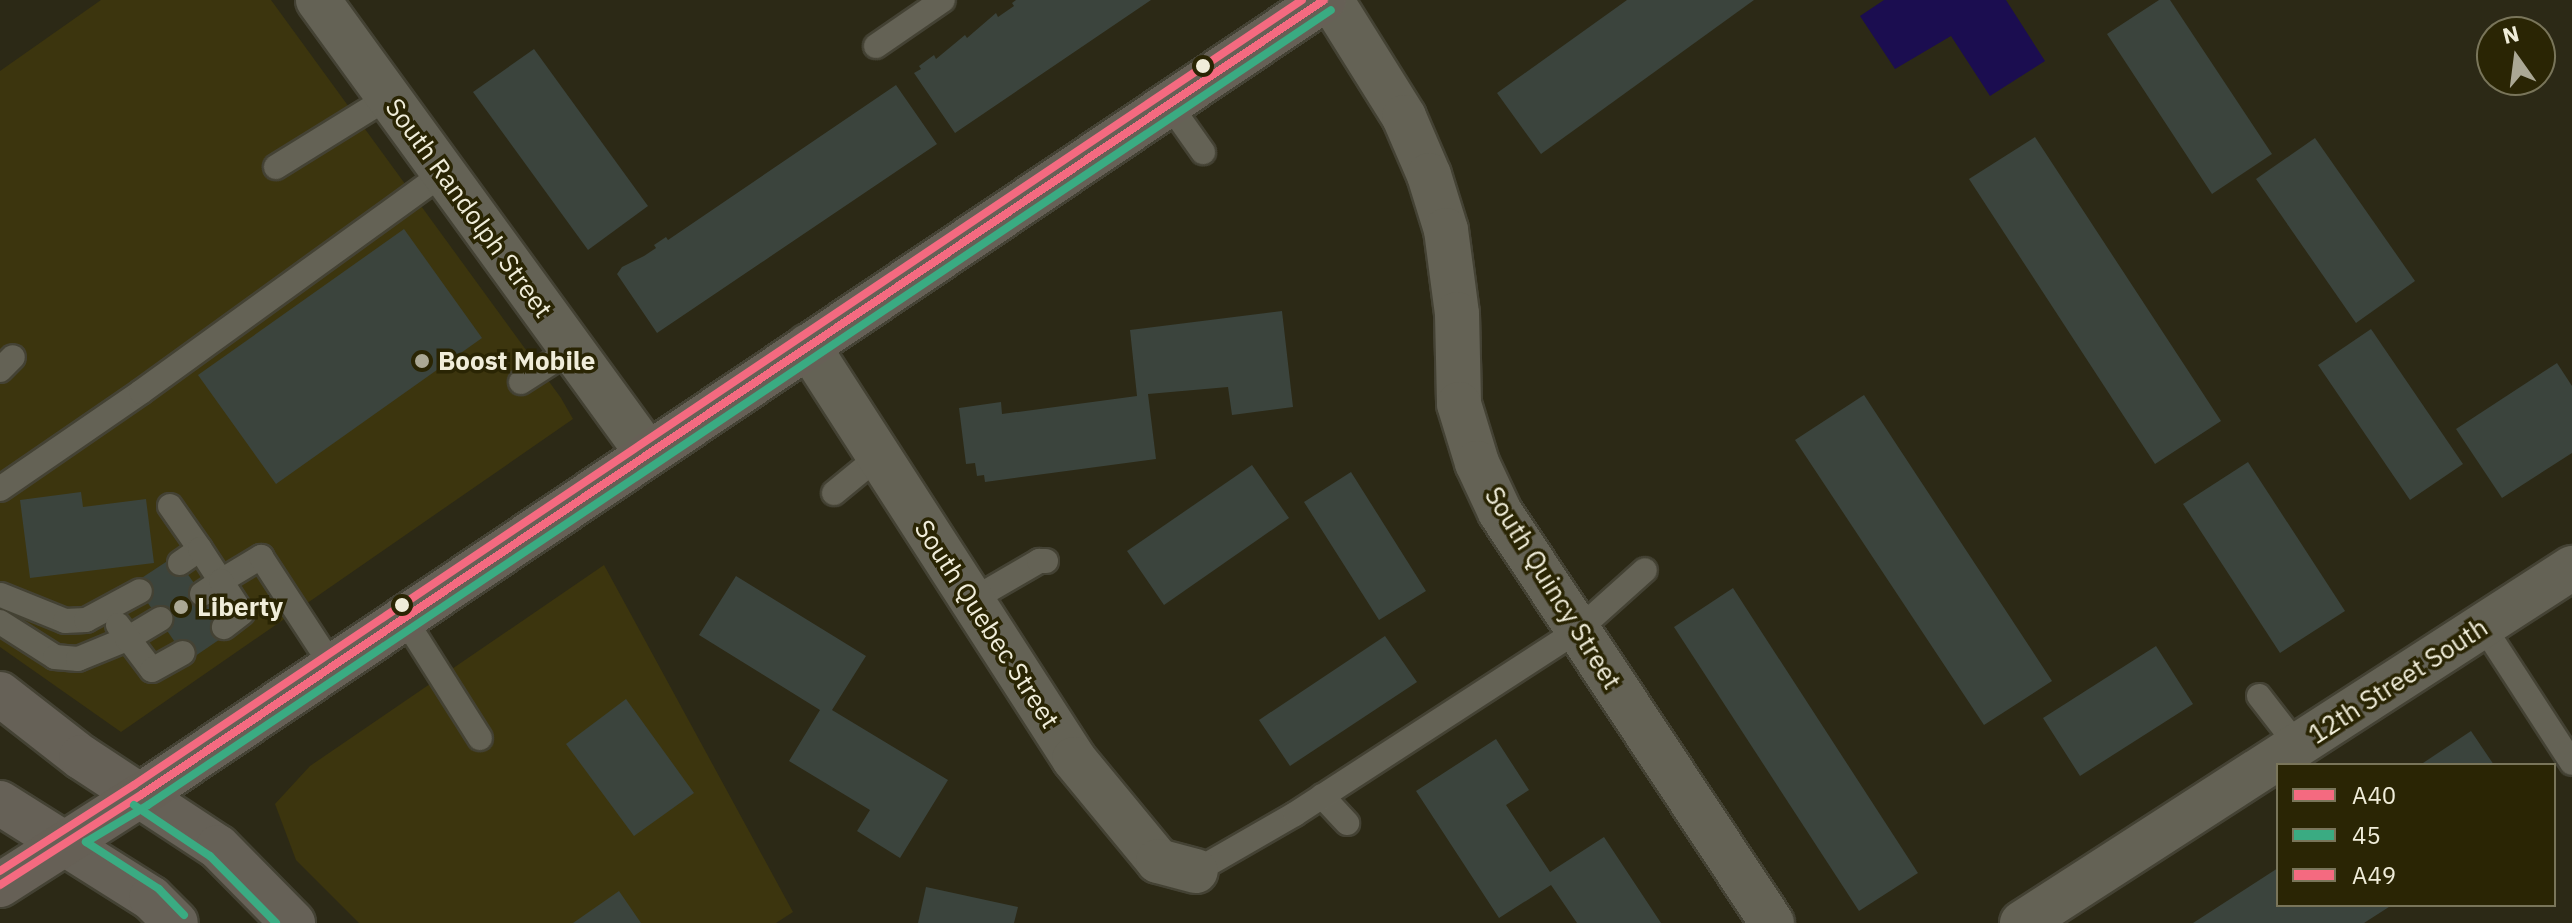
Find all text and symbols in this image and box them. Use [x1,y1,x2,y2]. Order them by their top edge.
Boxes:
north arrow [2476,16,2556,96]
text: N [2499,18,2522,50]
unlabelled marker [1195,58,1211,74]
street label: South Randolph Street [379,92,559,324]
place label: Boost Mobile [438,345,595,377]
marker: Boost Mobile [413,352,431,370]
street label: South Quincy Street [1478,481,1628,695]
street label: South Quebec Street [908,514,1066,734]
place label: Liberty [197,591,283,623]
unlabelled marker [394,597,410,613]
marker: Liberty [172,598,190,616]
street label: 12th Street South [2303,612,2493,750]
legend [2276,763,2556,907]
text: A40 [2352,779,2396,811]
text: 45 [2352,819,2381,851]
text: A49 [2352,859,2396,891]

